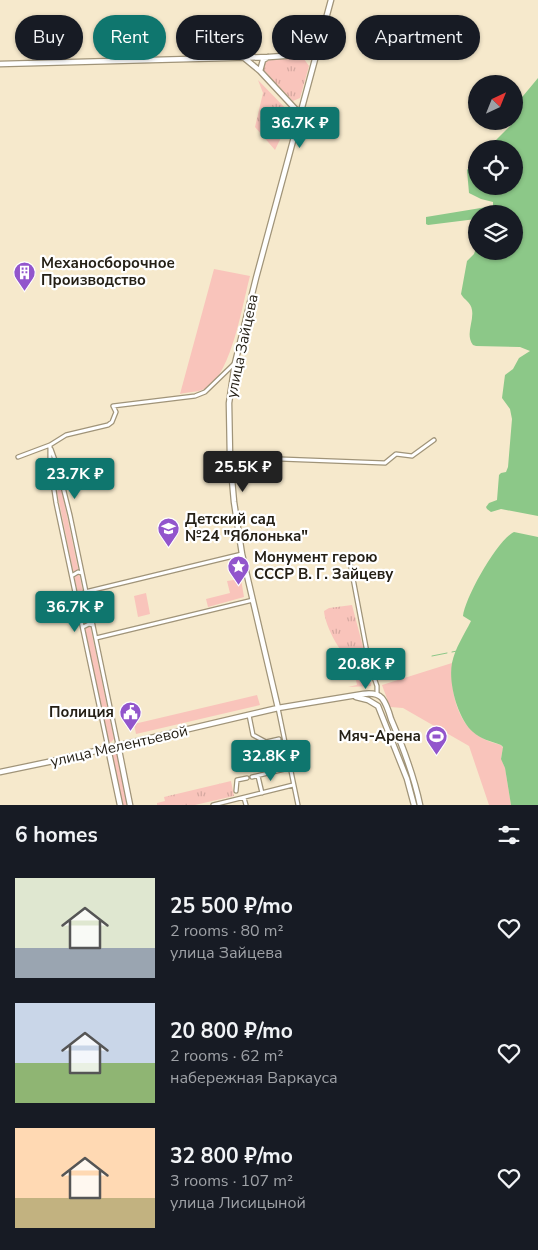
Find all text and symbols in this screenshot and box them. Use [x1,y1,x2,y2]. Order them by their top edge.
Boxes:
chip: Buy [15,15,83,60]
chip: Rent [93,15,166,60]
chip: Filters [176,15,262,60]
chip: New [272,15,346,60]
chip: Apartment [356,15,480,60]
north arrow [468,75,522,130]
map controls [468,75,523,260]
pin: 36.7K ₽ [254,106,346,149]
text: 36.7K ₽ [271,112,329,134]
button: locate [468,140,523,195]
button: layers [468,205,523,260]
place label: Механосборочное Производство [41,253,175,290]
building icon: Механосборочное Производство [13,260,37,291]
street label: улица Зайцева [221,292,263,400]
pin: 25.5K ₽ [197,450,289,493]
text: 25.5K ₽ [214,456,272,478]
pin: 23.7K ₽ [29,458,121,500]
text: 23.7K ₽ [46,463,104,485]
place label: Детский сад №24 "Яблонька" [185,509,308,546]
school or university icon: Детский сад №24 "Яблонька" [157,516,181,547]
place label: Монумент герою СССР В. Г. Зайцеву [254,547,394,584]
place icon: Монумент герою СССР В. Г. Зайцеву [226,554,250,585]
pin: 36.7K ₽ [29,590,121,633]
text: 36.7K ₽ [46,596,104,618]
pin: 20.8K ₽ [320,648,412,690]
text: 20.8K ₽ [337,653,395,675]
public building icon: Полиция [118,700,142,731]
place label: Полиция [49,702,114,722]
street label: улица Мелентьевой [48,720,190,772]
sports icon: Мяч-Арена [425,724,449,755]
place label: Мяч-Арена [338,726,421,746]
pin: 32.8K ₽ [225,740,317,782]
text: 32.8K ₽ [242,745,300,767]
text: 6 homes [15,821,98,849]
icon: filters [495,821,523,849]
text: 25 500 ₽/mo [170,892,293,920]
icon: home [55,898,115,958]
icon: heart [495,914,523,942]
text: 2 rooms · 80 m² [170,920,283,942]
text: улица Зайцева [170,942,283,964]
text: 20 800 ₽/mo [170,1017,293,1045]
icon: home [55,1023,115,1083]
icon: heart [495,1039,523,1067]
text: 2 rooms · 62 m² [170,1045,283,1067]
text: набережная Варкауса [170,1067,338,1089]
text: 32 800 ₽/mo [170,1142,293,1170]
icon: home [55,1148,115,1208]
icon: heart [495,1164,523,1192]
text: 3 rooms · 107 m² [170,1170,293,1192]
text: улица Лисицыной [170,1192,306,1214]

